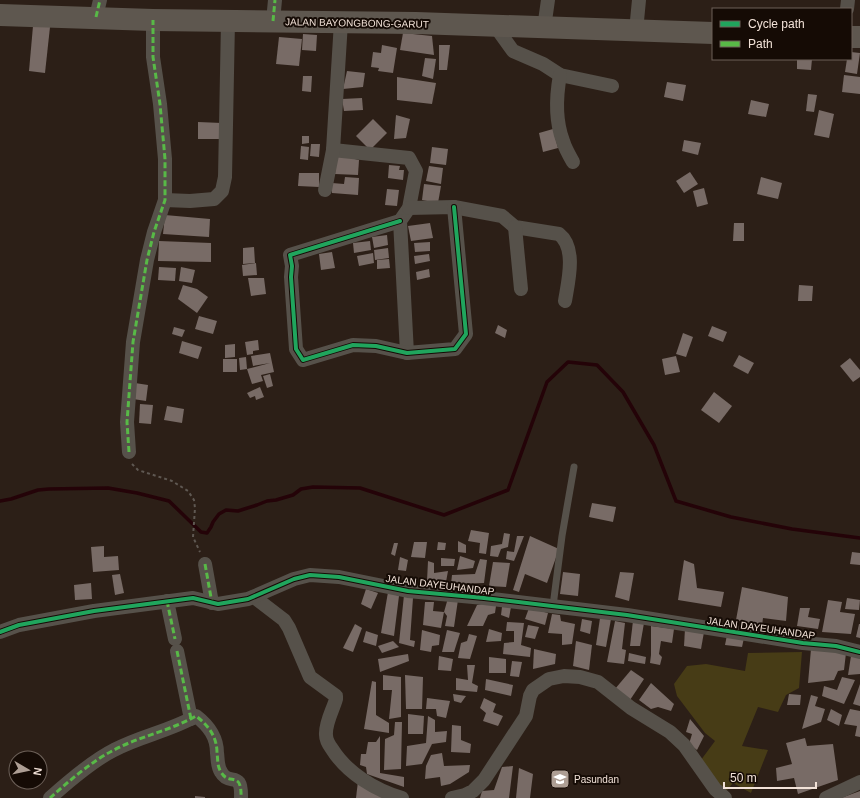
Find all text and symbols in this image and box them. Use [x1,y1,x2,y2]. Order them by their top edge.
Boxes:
legend [712,8,852,60]
street label: JALAN BAYONGBONG-GARUT [285,16,429,30]
text: Cycle path [748,17,805,31]
text: Path [748,37,773,51]
street label: JALAN DAYEUHANDAP [385,573,495,597]
street label: JALAN DAYEUHANDAP [706,615,816,641]
north arrow [8,750,48,790]
scale bar [724,764,816,790]
text: N [31,767,44,776]
school or university icon: Pasundan [549,768,571,790]
text: 50 m [730,771,757,785]
place label: Pasundan [574,774,619,785]

